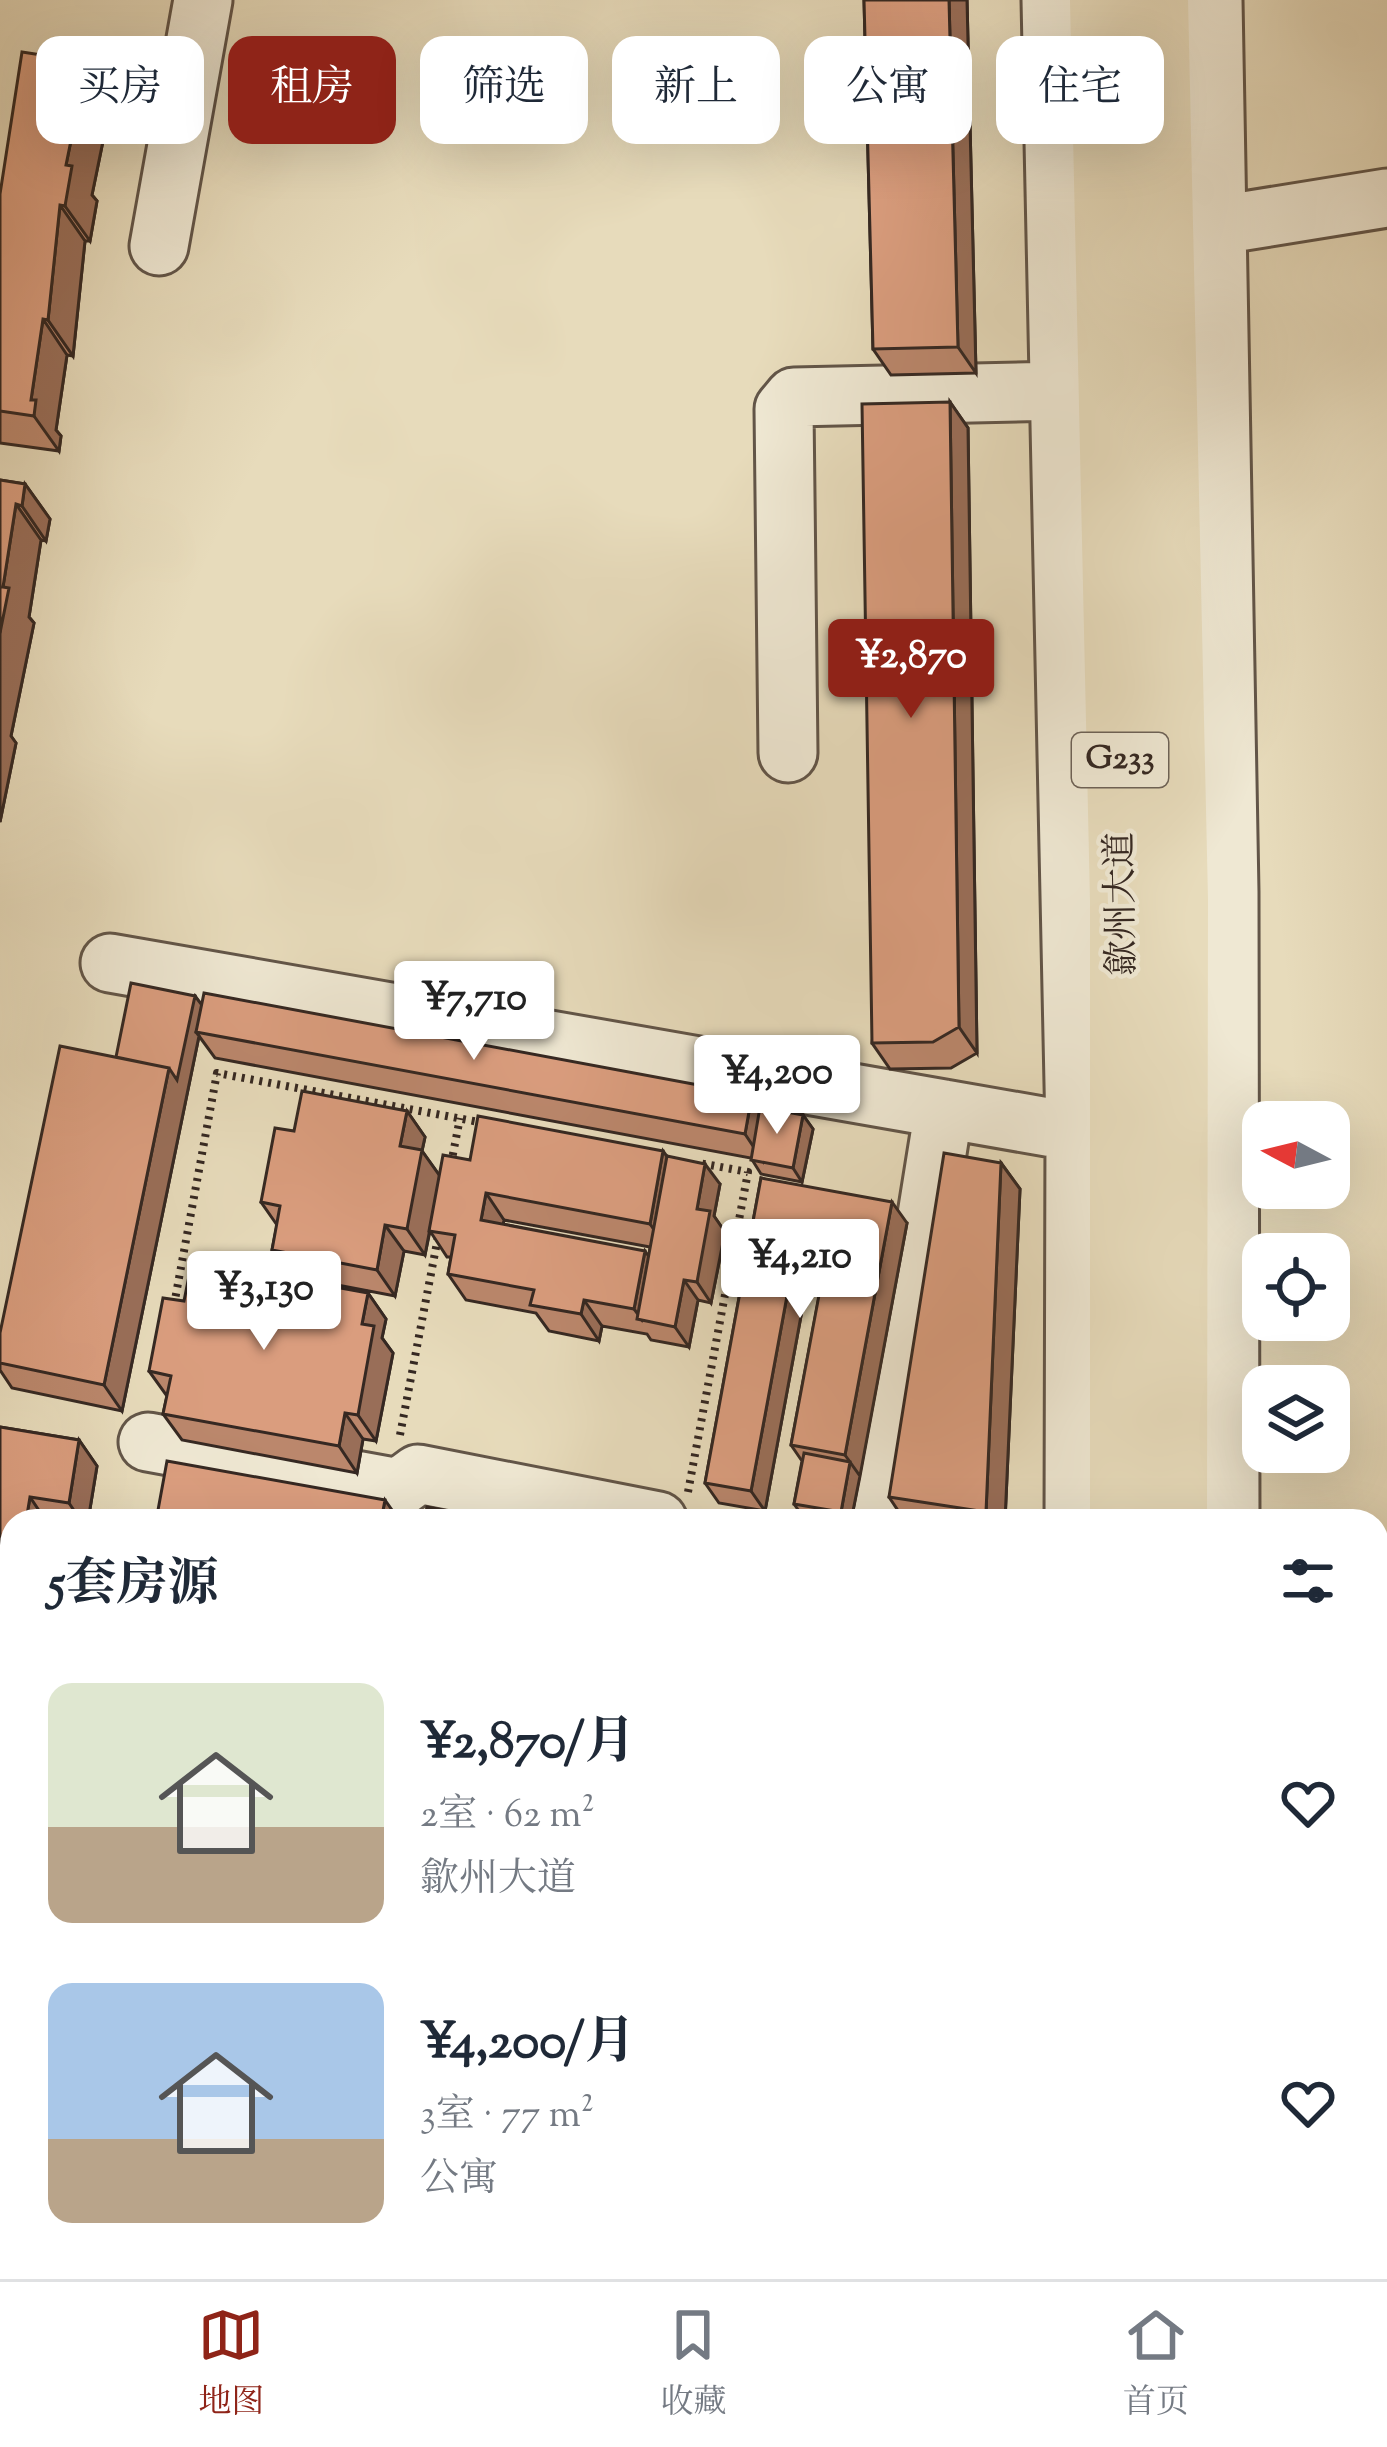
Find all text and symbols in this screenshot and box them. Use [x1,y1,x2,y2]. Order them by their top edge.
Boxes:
chip: 买房 [36,36,204,144]
chip: 租房 [228,36,396,144]
chip: 筛选 [420,36,588,144]
chip: 新上 [612,36,780,144]
chip: 公寓 [804,36,972,144]
chip: 住宅 [996,36,1164,144]
pin: ¥2,870 [813,619,1009,721]
text: ¥2,870 [855,630,967,686]
road number: G233 [1072,733,1168,787]
street label: 歙州大道 [1096,832,1150,976]
pin: ¥7,710 [376,961,572,1063]
text: ¥7,710 [421,972,527,1028]
pin: ¥4,200 [679,1035,875,1137]
text: ¥4,200 [721,1046,833,1102]
north arrow [1242,1101,1350,1209]
map controls [1242,1101,1350,1473]
pin: ¥4,210 [702,1219,898,1321]
text: ¥4,210 [748,1230,852,1286]
button: locate [1242,1233,1350,1341]
pin: ¥3,130 [166,1251,362,1353]
text: ¥3,130 [214,1262,314,1318]
button: layers [1242,1365,1350,1473]
icon: filters [1275,1548,1341,1614]
text: 5套房源 [48,1550,218,1623]
text: ¥2,870/月 [420,1708,636,1781]
icon: home [144,1731,288,1875]
icon: heart [1275,1770,1341,1836]
text: 2室 · 62 m² [420,1789,595,1845]
text: 歙州大道 [420,1853,576,1909]
text: ¥4,200/月 [420,2008,636,2081]
icon: home [144,2031,288,2175]
icon: heart [1275,2070,1341,2136]
text: 3室 · 77 m² [420,2089,594,2145]
text: 公寓 [420,2153,498,2209]
tab: 地图 [198,2302,264,2428]
tab: 收藏 [660,2302,726,2428]
tab: 首页 [1123,2302,1189,2428]

